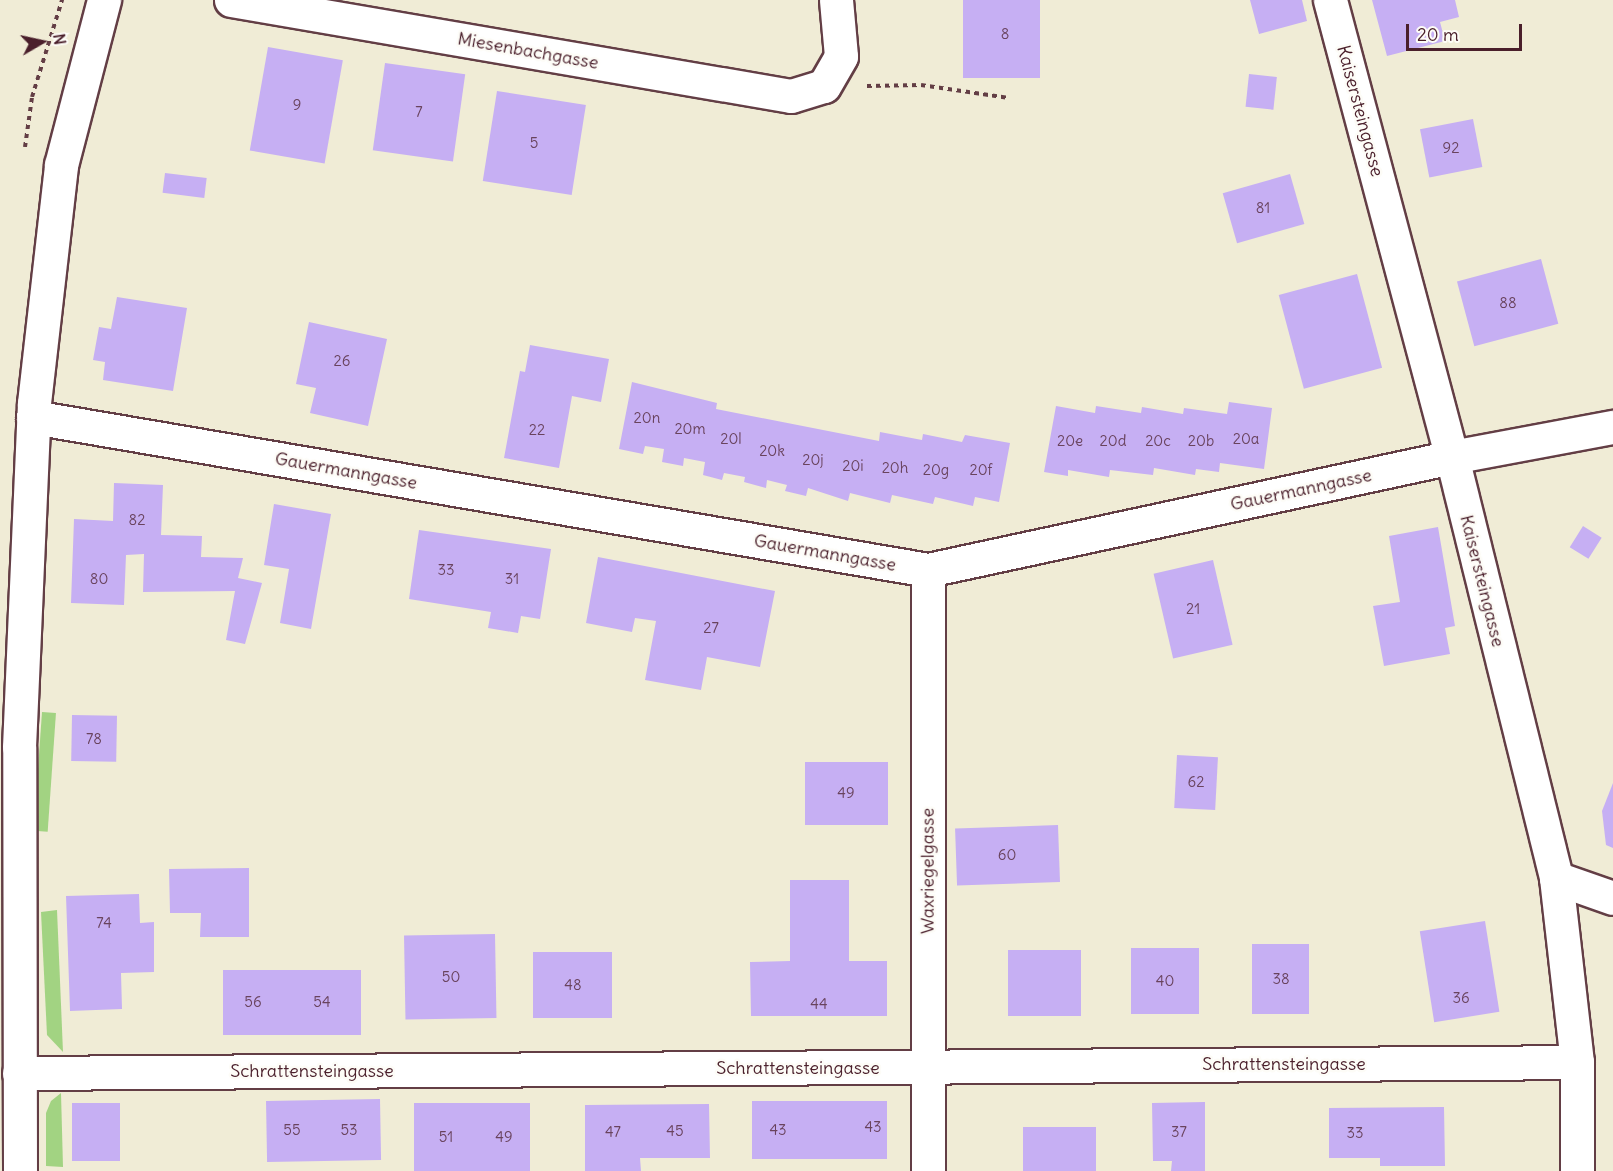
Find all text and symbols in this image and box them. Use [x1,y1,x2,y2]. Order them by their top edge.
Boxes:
north arrow [12,12,72,72]
scale bar [1409,12,1524,50]
text: 20 m [1417,23,1459,46]
house number: 8 [1001,25,1009,43]
street label: Miesenbachgasse [456,28,600,74]
text: N [49,32,71,46]
street label: Kaisersteingasse [1332,43,1388,179]
house number: 9 [293,96,301,114]
house number: 7 [415,103,423,121]
house number: 5 [530,134,538,152]
house number: 92 [1443,139,1459,157]
house number: 81 [1256,199,1270,217]
house number: 88 [1499,294,1517,312]
house number: 26 [334,352,350,370]
house number: 20n [634,409,660,427]
house number: 20m [674,420,706,438]
house number: 22 [529,421,545,439]
house number: 20l [720,430,742,448]
house number: 20a [1233,430,1259,448]
house number: 20e [1057,432,1083,450]
house number: 20d [1100,432,1126,450]
house number: 20c [1145,432,1171,450]
house number: 20b [1188,432,1214,450]
house number: 20k [759,442,785,460]
street label: Gauermanngasse [273,448,419,494]
house number: 20j [802,451,824,469]
house number: 20i [842,457,864,475]
house number: 20h [882,459,908,477]
house number: 20g [923,461,949,479]
house number: 20f [970,461,992,479]
street label: Gauermanngasse [1228,464,1374,516]
house number: 82 [129,511,145,529]
street label: Kaisersteingasse [1455,513,1509,649]
street label: Gauermanngasse [752,530,898,576]
house number: 33 [437,561,455,579]
house number: 80 [90,570,108,588]
house number: 31 [505,570,519,588]
house number: 21 [1186,600,1200,618]
house number: 27 [703,619,719,637]
house number: 78 [86,730,102,748]
house number: 62 [1188,773,1204,791]
house number: 49 [837,784,855,802]
street label: Waxriegelgasse [917,808,939,934]
house number: 60 [998,846,1016,864]
house number: 74 [96,914,112,932]
house number: 50 [442,968,460,986]
house number: 38 [1272,970,1290,988]
house number: 40 [1156,972,1174,990]
house number: 48 [564,976,582,994]
house number: 36 [1452,989,1470,1007]
house number: 56 [244,993,262,1011]
house number: 54 [313,993,331,1011]
house number: 44 [810,995,828,1013]
street label: Schrattensteingasse [1202,1053,1366,1075]
street label: Schrattensteingasse [716,1057,880,1079]
street label: Schrattensteingasse [230,1060,394,1082]
house number: 43 [864,1118,882,1136]
house number: 55 [283,1121,301,1139]
house number: 53 [340,1121,358,1139]
house number: 43 [769,1121,787,1139]
house number: 45 [666,1122,684,1140]
house number: 47 [605,1123,621,1141]
house number: 37 [1171,1123,1187,1141]
house number: 33 [1346,1124,1364,1142]
house number: 51 [439,1128,453,1146]
house number: 49 [495,1128,513,1146]

